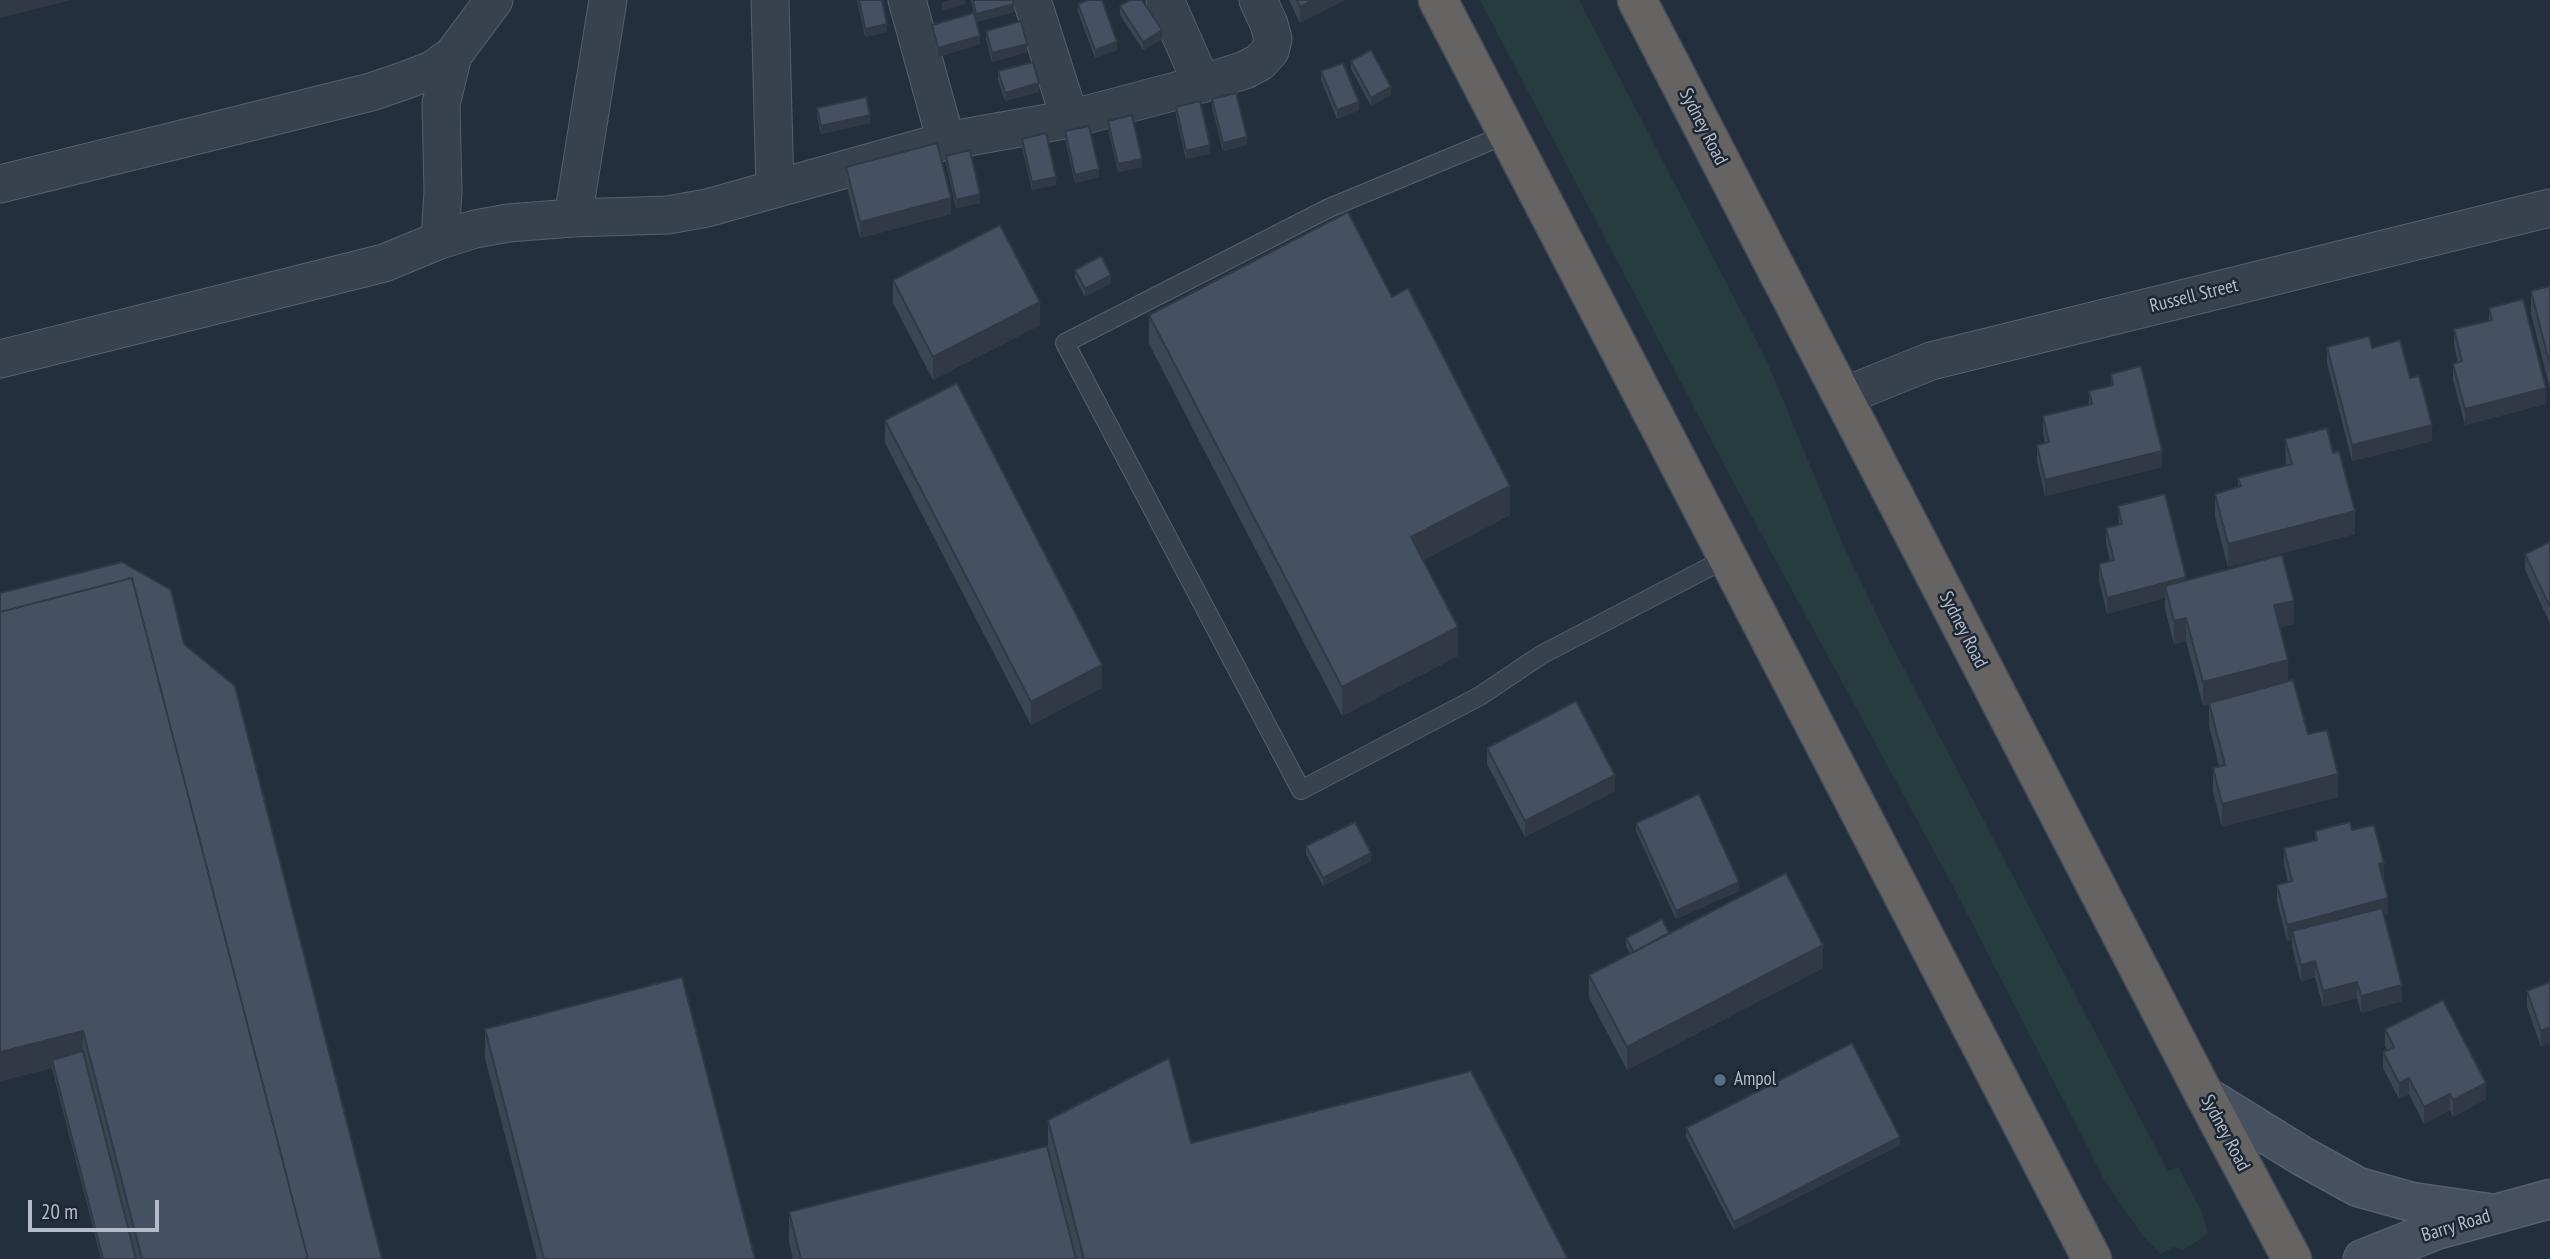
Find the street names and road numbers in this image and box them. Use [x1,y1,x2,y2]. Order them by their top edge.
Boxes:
street label: Sydney Road [1674,85,1732,169]
street label: Russell Street [2147,274,2241,318]
street label: Sydney Road [1934,588,1992,672]
street label: Sydney Road [2195,1091,2255,1175]
street label: Barry Road [2419,1205,2493,1247]

